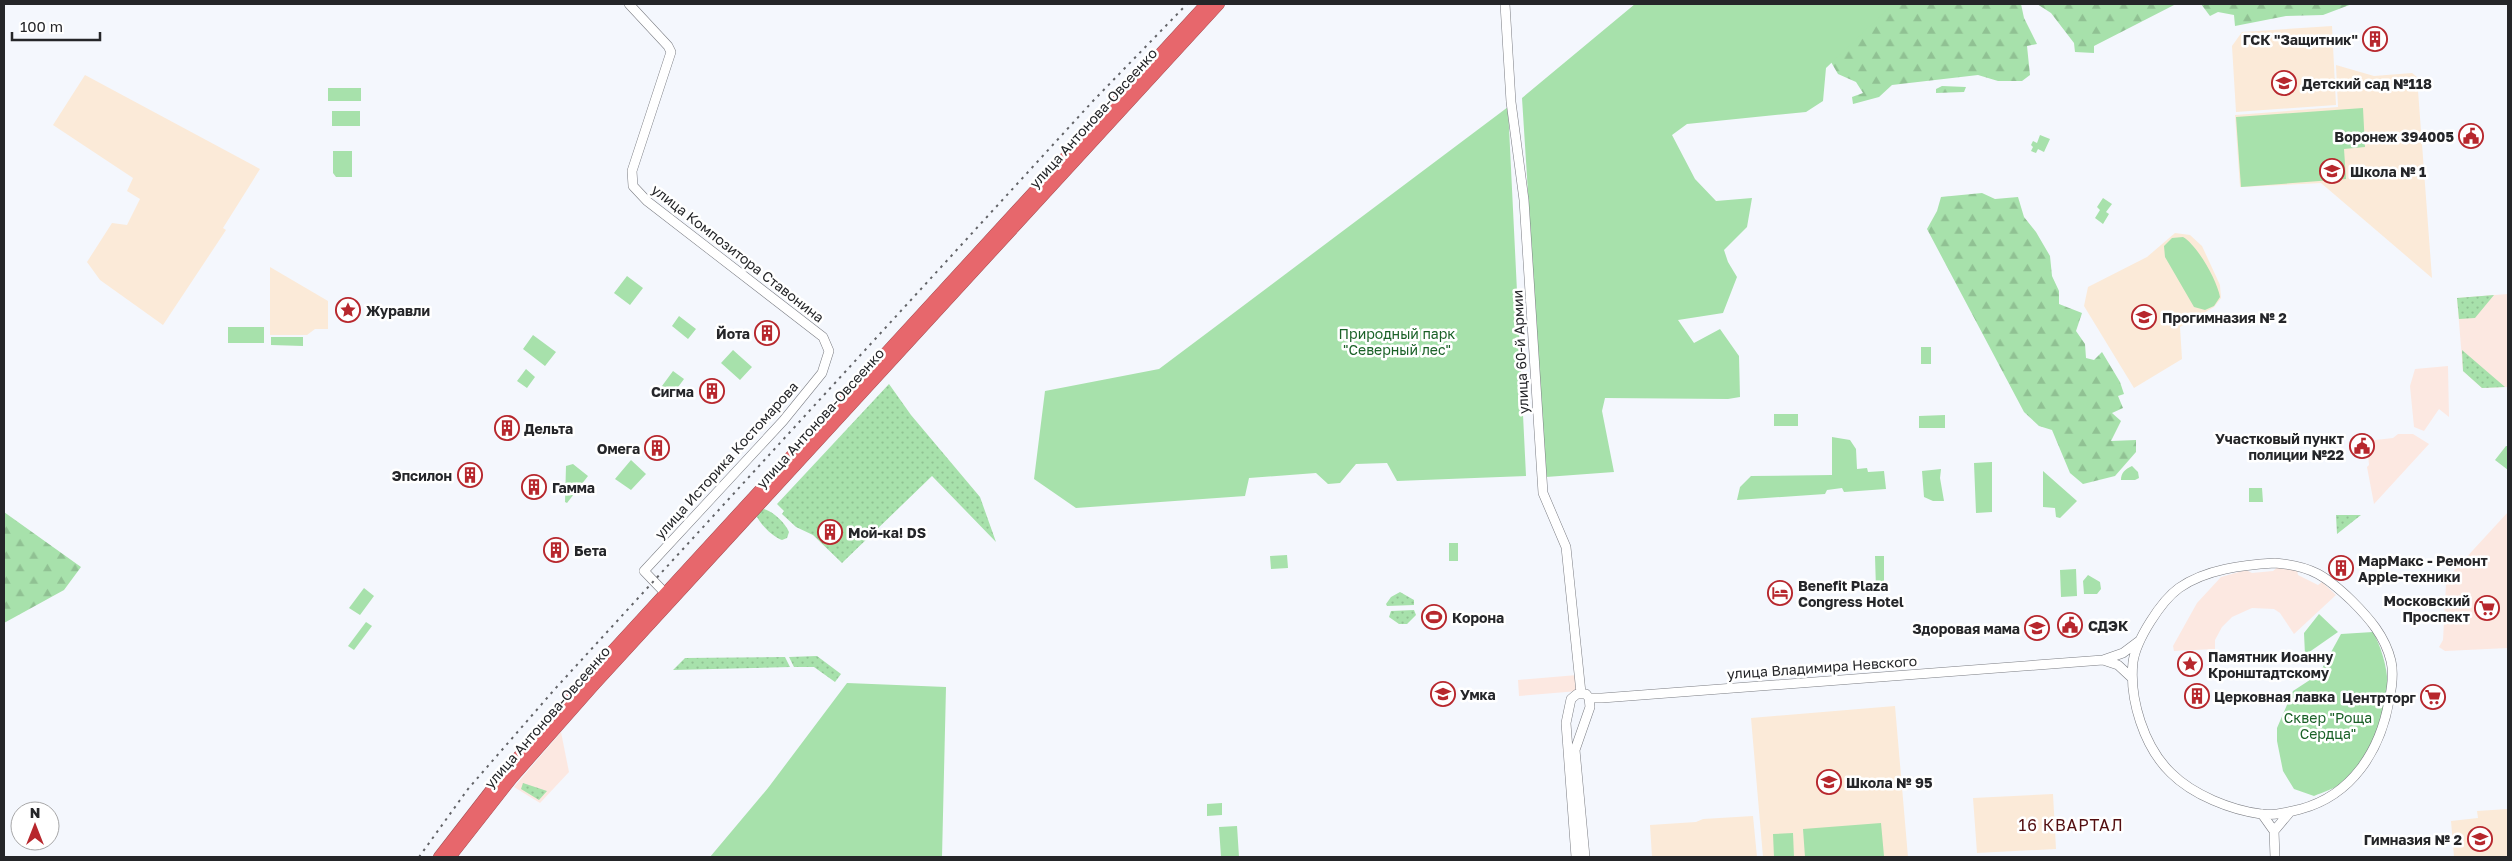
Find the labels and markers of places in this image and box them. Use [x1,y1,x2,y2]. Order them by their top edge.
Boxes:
building icon: ГСК "Защитник" [2362,26,2388,52]
place label: ГСК "Защитник" [2243,31,2358,48]
school or university icon: Детский сад №118 [2271,70,2297,96]
place label: Детский сад №118 [2302,75,2432,92]
public building icon: Воронеж 394005 [2458,123,2484,149]
place label: Воронеж 394005 [2334,128,2454,145]
school or university icon: Школа № 1 [2319,158,2345,184]
place label: Школа № 1 [2350,163,2426,180]
place icon: Журавли [335,297,361,323]
place label: Журавли [366,302,430,319]
school or university icon: Прогимназия № 2 [2131,304,2157,330]
place label: Прогимназия № 2 [2162,309,2287,326]
building icon: Йота [754,320,780,346]
place label: Йота [716,325,750,342]
building icon: Сигма [699,378,725,404]
place label: Сигма [651,383,694,400]
building icon: Дельта [494,415,520,441]
place label: Дельта [524,420,573,437]
place label: Участковый пункт полиции №22 [2215,430,2344,463]
public building icon: Участковый пункт полиции №22 [2349,433,2375,459]
building icon: Омега [644,435,670,461]
place label: Омега [597,440,640,457]
building icon: Эпсилон [457,462,483,488]
place label: Эпсилон [392,467,452,484]
building icon: Гамма [521,474,547,500]
place label: Гамма [552,479,595,496]
building icon: Мой-ка! DS [817,519,843,545]
place label: Мой-ка! DS [848,524,926,541]
building icon: Бета [543,537,569,563]
place label: Бета [574,542,607,559]
place label: МарМакс - Ремонт Apple-техники [2358,552,2488,585]
building icon: МарМакс - Ремонт Apple-техники [2328,555,2354,581]
place label: Benefit Plaza Congress Hotel [1798,577,1904,610]
hotel icon: Benefit Plaza Congress Hotel [1767,580,1793,606]
place label: Московский Проспект [2383,592,2470,625]
supermarket icon: Московский Проспект [2474,595,2500,621]
sports icon: Корона [1421,604,1447,630]
place label: Корона [1452,609,1504,626]
public building icon: СДЭК [2057,612,2083,638]
school or university icon: Здоровая мама [2024,615,2050,641]
place label: СДЭК [2088,617,2129,634]
place label: Здоровая мама [1912,620,2020,637]
place label: Памятник Иоанну Кронштадтскому [2208,648,2334,681]
place icon: Памятник Иоанну Кронштадтскому [2177,651,2203,677]
school or university icon: Умка [1430,681,1456,707]
building icon: Церковная лавка [2184,683,2210,709]
supermarket icon: Центрторг [2420,684,2446,710]
place label: Умка [1460,686,1496,703]
place label: Церковная лавка [2214,688,2335,705]
place label: Центрторг [2342,689,2417,706]
school or university icon: Школа № 95 [1816,769,1842,795]
place label: Школа № 95 [1846,774,1933,791]
school or university icon: Гимназия № 2 [2467,826,2493,852]
place label: Гимназия № 2 [2364,831,2462,848]

